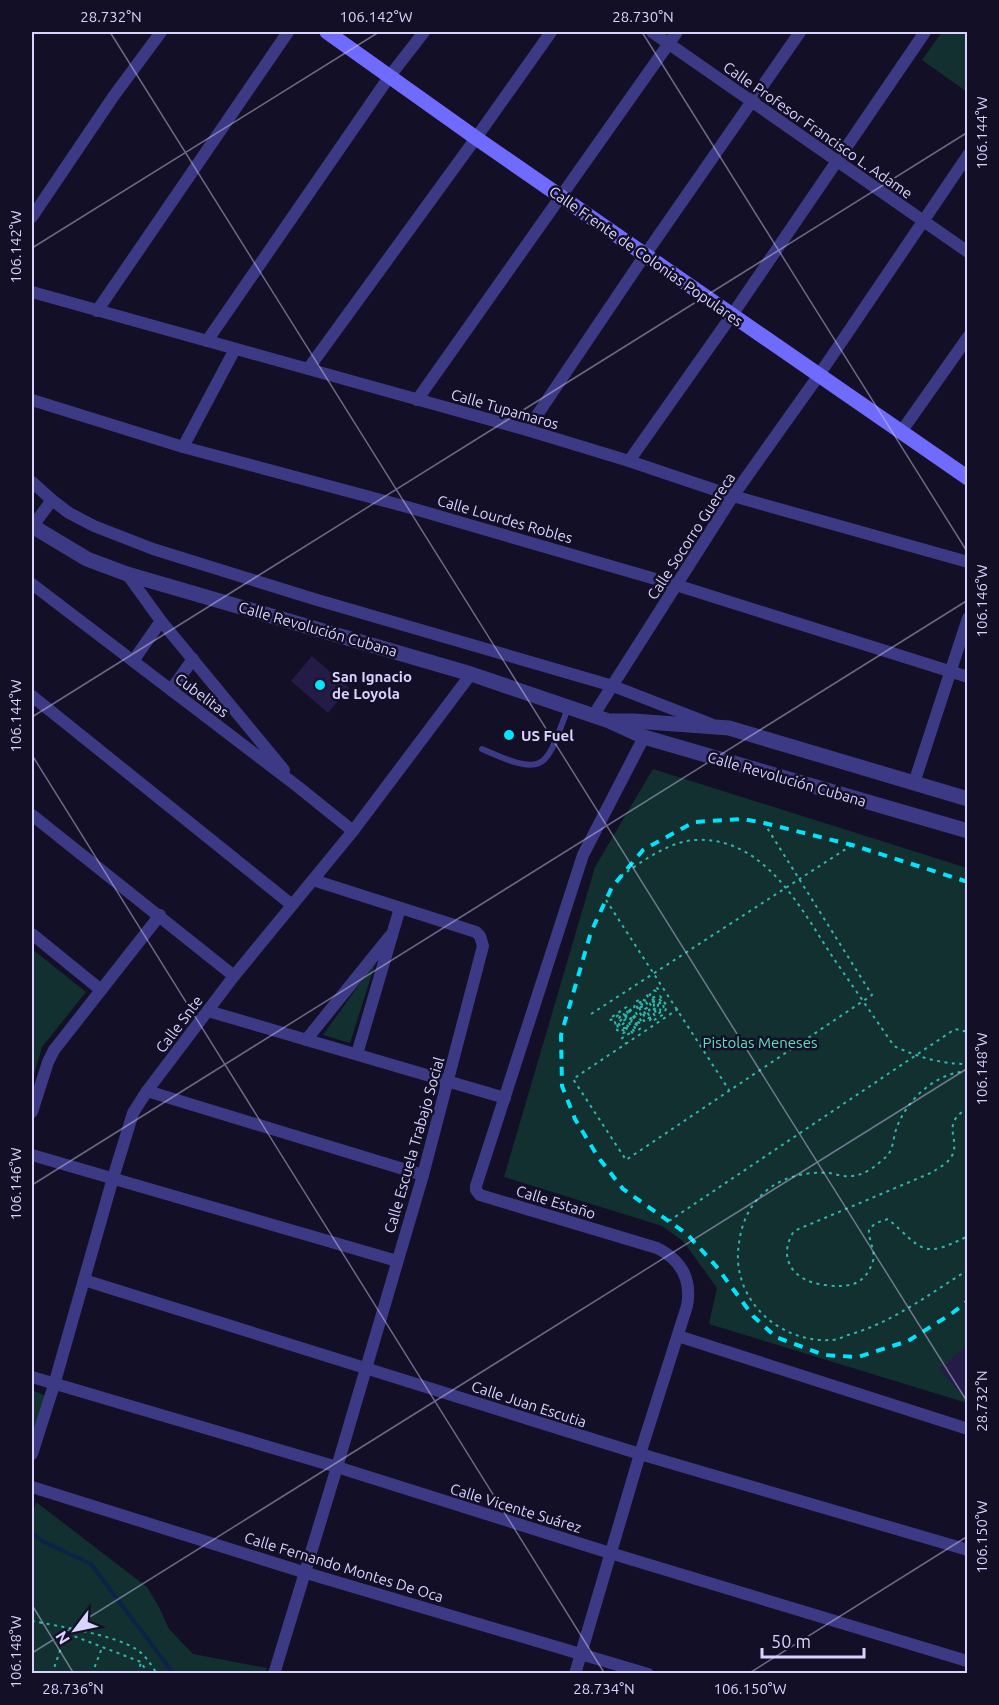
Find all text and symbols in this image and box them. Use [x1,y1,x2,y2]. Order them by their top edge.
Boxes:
text: 28.732°N [80,8,142,25]
text: 106.142°W [339,8,413,25]
text: 28.730°N [612,8,674,25]
street label: Calle Profesor Francisco L. Adame [720,58,916,202]
text: 106.144°W [973,96,990,170]
street label: Calle Frente de Colonias Populares [546,182,746,330]
text: 106.142°W [7,210,24,284]
street label: Calle Tupamaros [449,386,561,432]
street label: Calle Socorro Guereca [644,469,738,603]
street label: Calle Lourdes Robles [435,492,575,546]
text: 106.146°W [973,564,990,638]
street label: Calle Revolución Cubana [237,598,399,660]
place label: San Ignacio de Loyola [332,668,412,702]
street label: Cubelitas [172,669,232,721]
marker: San Ignacio de Loyola [313,678,327,692]
text: 106.144°W [7,679,24,753]
place label: US Fuel [521,727,574,744]
marker: US Fuel [502,728,516,742]
street label: Calle Revolución Cubana [706,748,868,810]
street label: Calle Snte [152,992,206,1056]
text: 106.148°W [973,1032,990,1106]
park label: Pistolas Meneses [703,1034,817,1051]
street label: Calle Escuela Trabajo Social [381,1055,447,1235]
text: 106.146°W [7,1147,24,1221]
street label: Calle Estaño [514,1182,598,1222]
text: 28.732°N [973,1370,990,1432]
street label: Calle Juan Escutia [469,1377,589,1431]
street label: Calle Vicente Suárez [448,1480,584,1536]
text: 106.150°W [973,1500,990,1574]
street label: Calle Fernando Montes De Oca [242,1529,446,1605]
north arrow [45,1600,105,1660]
text: 106.148°W [7,1615,24,1689]
scale bar [762,1621,864,1659]
text: N [51,1628,73,1648]
text: 50 m [771,1631,811,1651]
text: 28.736°N [42,1680,104,1697]
text: 28.734°N [573,1680,635,1697]
text: 106.150°W [713,1680,787,1697]

